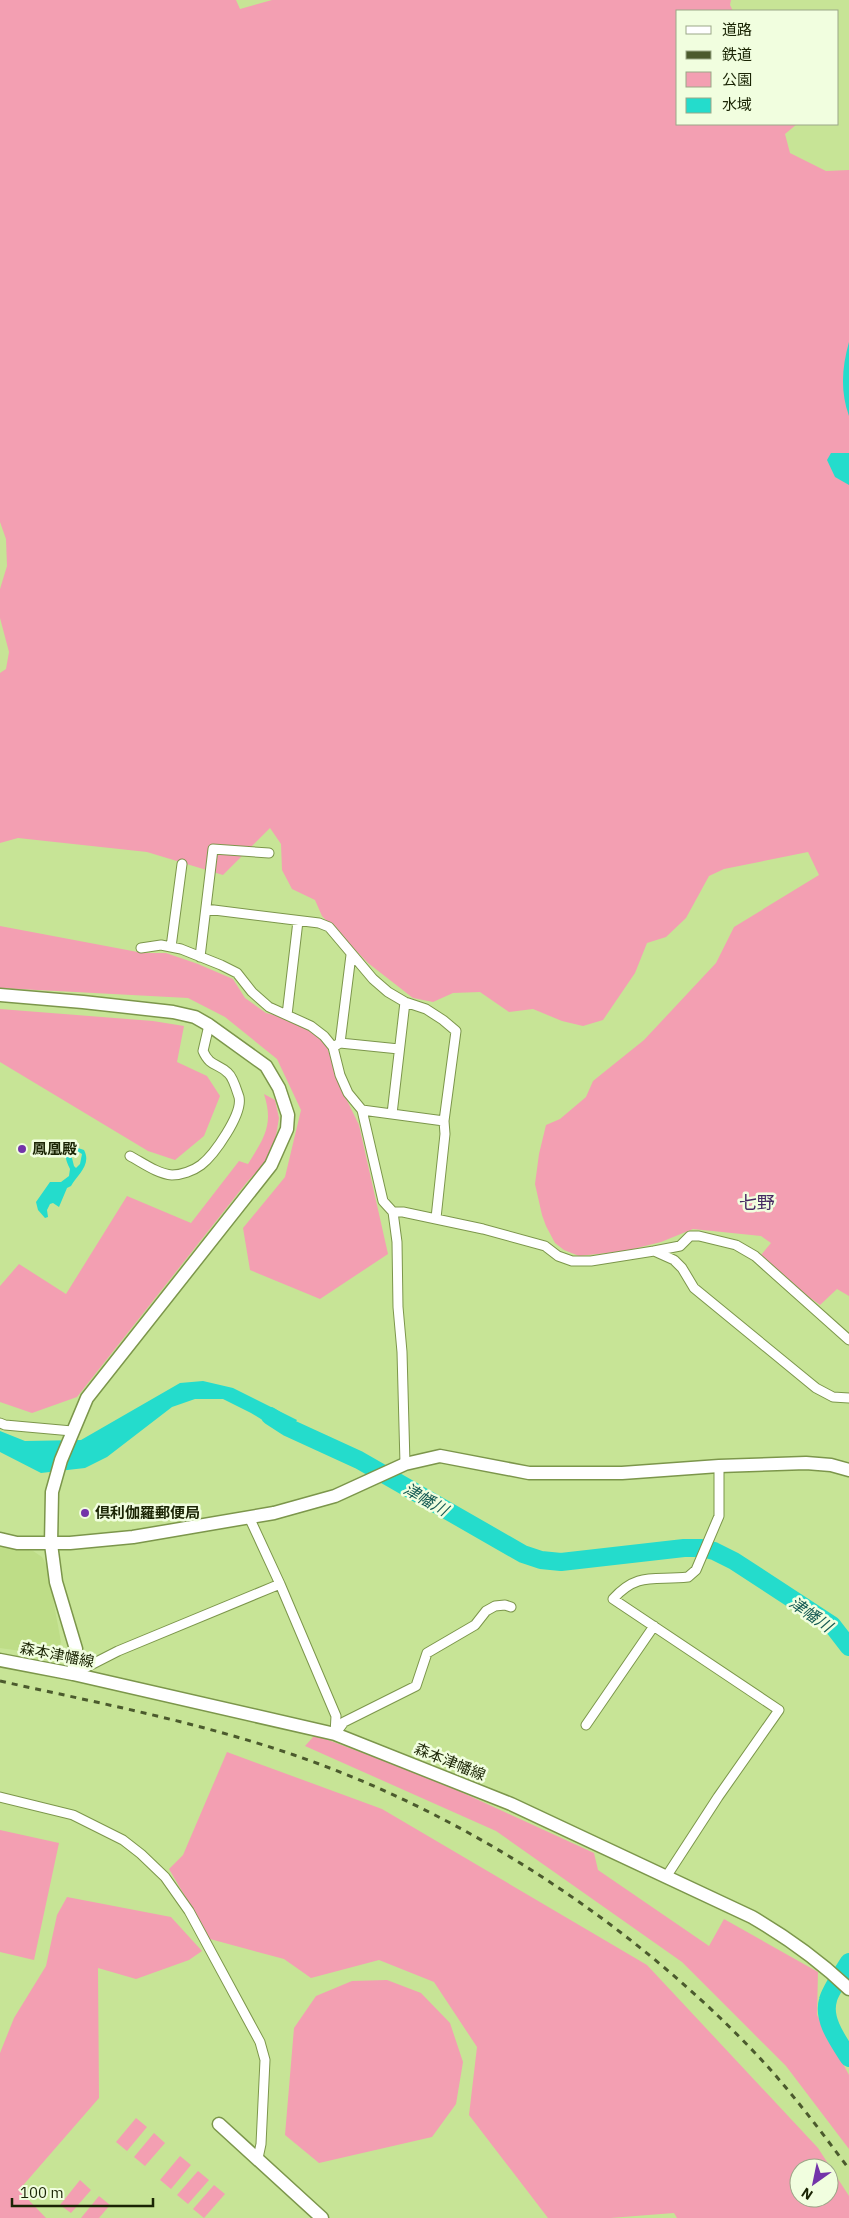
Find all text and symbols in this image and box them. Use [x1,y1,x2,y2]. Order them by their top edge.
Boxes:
legend [676,10,839,125]
text: 道路 [722,20,752,39]
text: 鉄道 [722,45,752,64]
text: 公園 [722,70,752,89]
text: 水域 [722,95,752,114]
place label: 鳳凰殿 [32,1139,77,1158]
marker: 鳳凰殿 [16,1143,28,1155]
district label: 七野 [739,1191,775,1214]
water label: 津幡川 [400,1478,454,1521]
place label: 倶利伽羅郵便局 [95,1503,200,1522]
marker: 倶利伽羅郵便局 [79,1507,91,1519]
water label: 津幡川 [786,1592,838,1637]
street label: 森本津幡線 [18,1638,96,1671]
street label: 森本津幡線 [412,1739,489,1784]
north arrow [789,2158,839,2208]
scale bar [12,2176,154,2208]
text: 100 m [20,2183,64,2202]
text: N [798,2184,816,2204]

